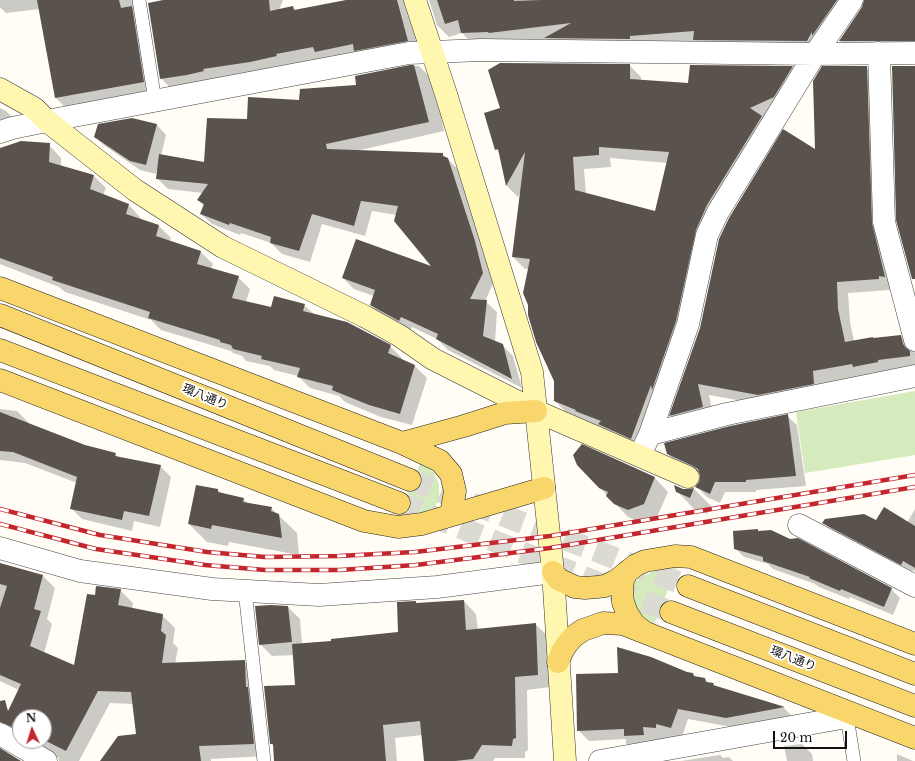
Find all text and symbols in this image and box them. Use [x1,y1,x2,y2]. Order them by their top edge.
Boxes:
street label: 環八通り [180,381,230,413]
street label: 環八通り [768,644,818,674]
north arrow [12,709,52,749]
text: N [26,711,37,725]
scale bar [775,723,849,749]
text: 20 m [780,730,812,745]

